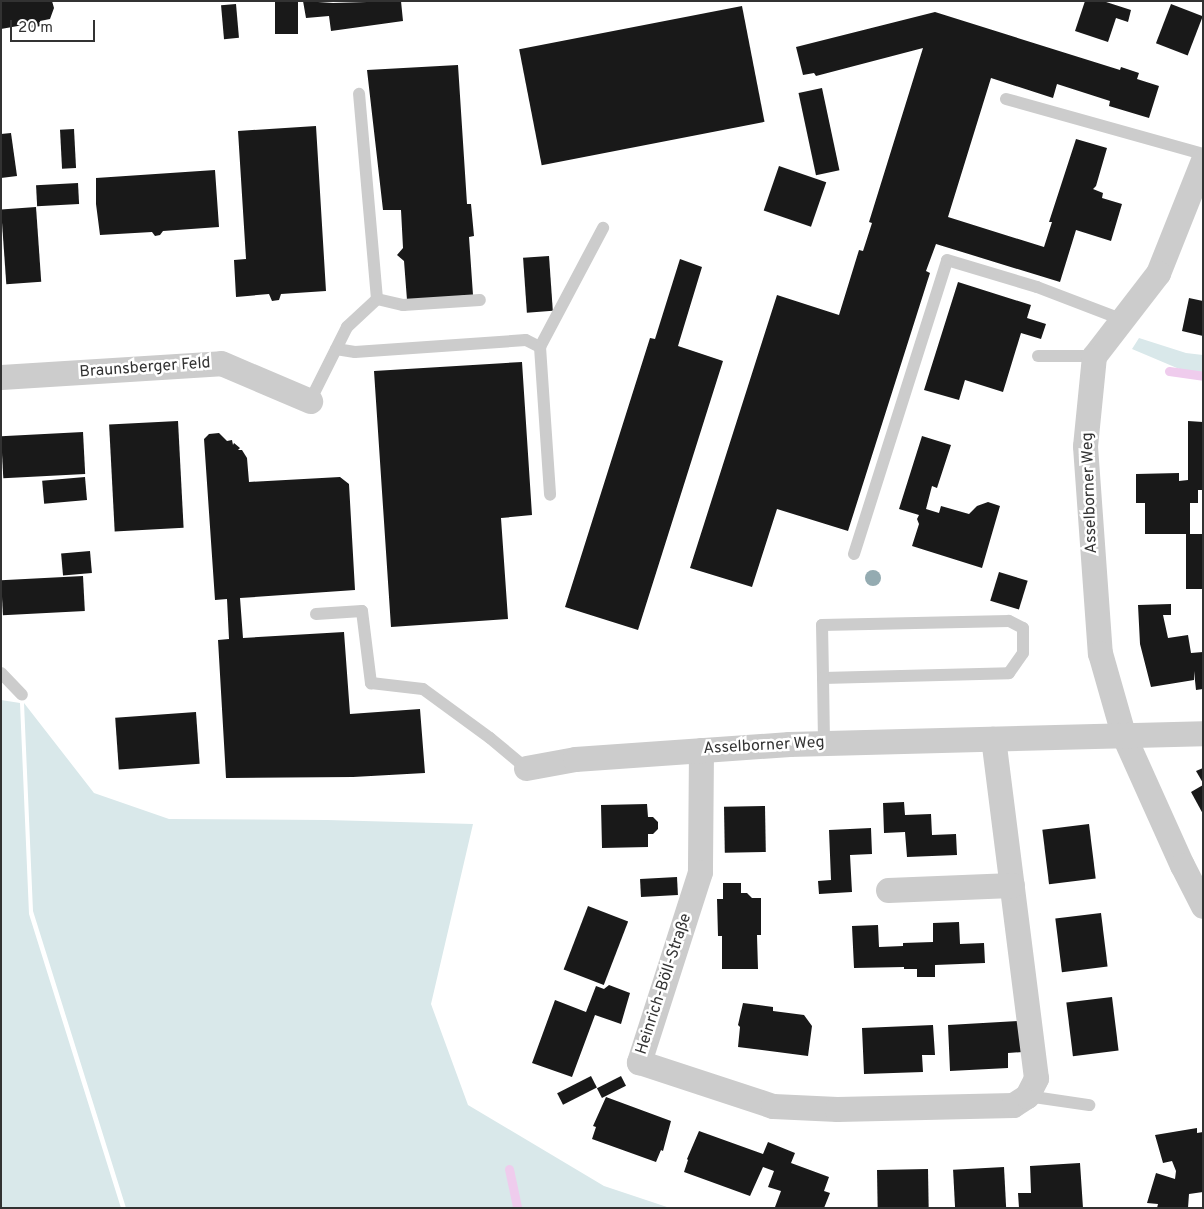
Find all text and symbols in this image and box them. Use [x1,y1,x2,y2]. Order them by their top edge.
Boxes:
scale bar [12,10,98,42]
text: 20 m [18,19,53,38]
street label: Braunsberger Feld [79,354,211,382]
street label: Asselborner Weg [1078,432,1102,554]
street label: Asselborner Weg [703,733,825,759]
street label: Heinrich-Böll-Straße [632,911,696,1057]

